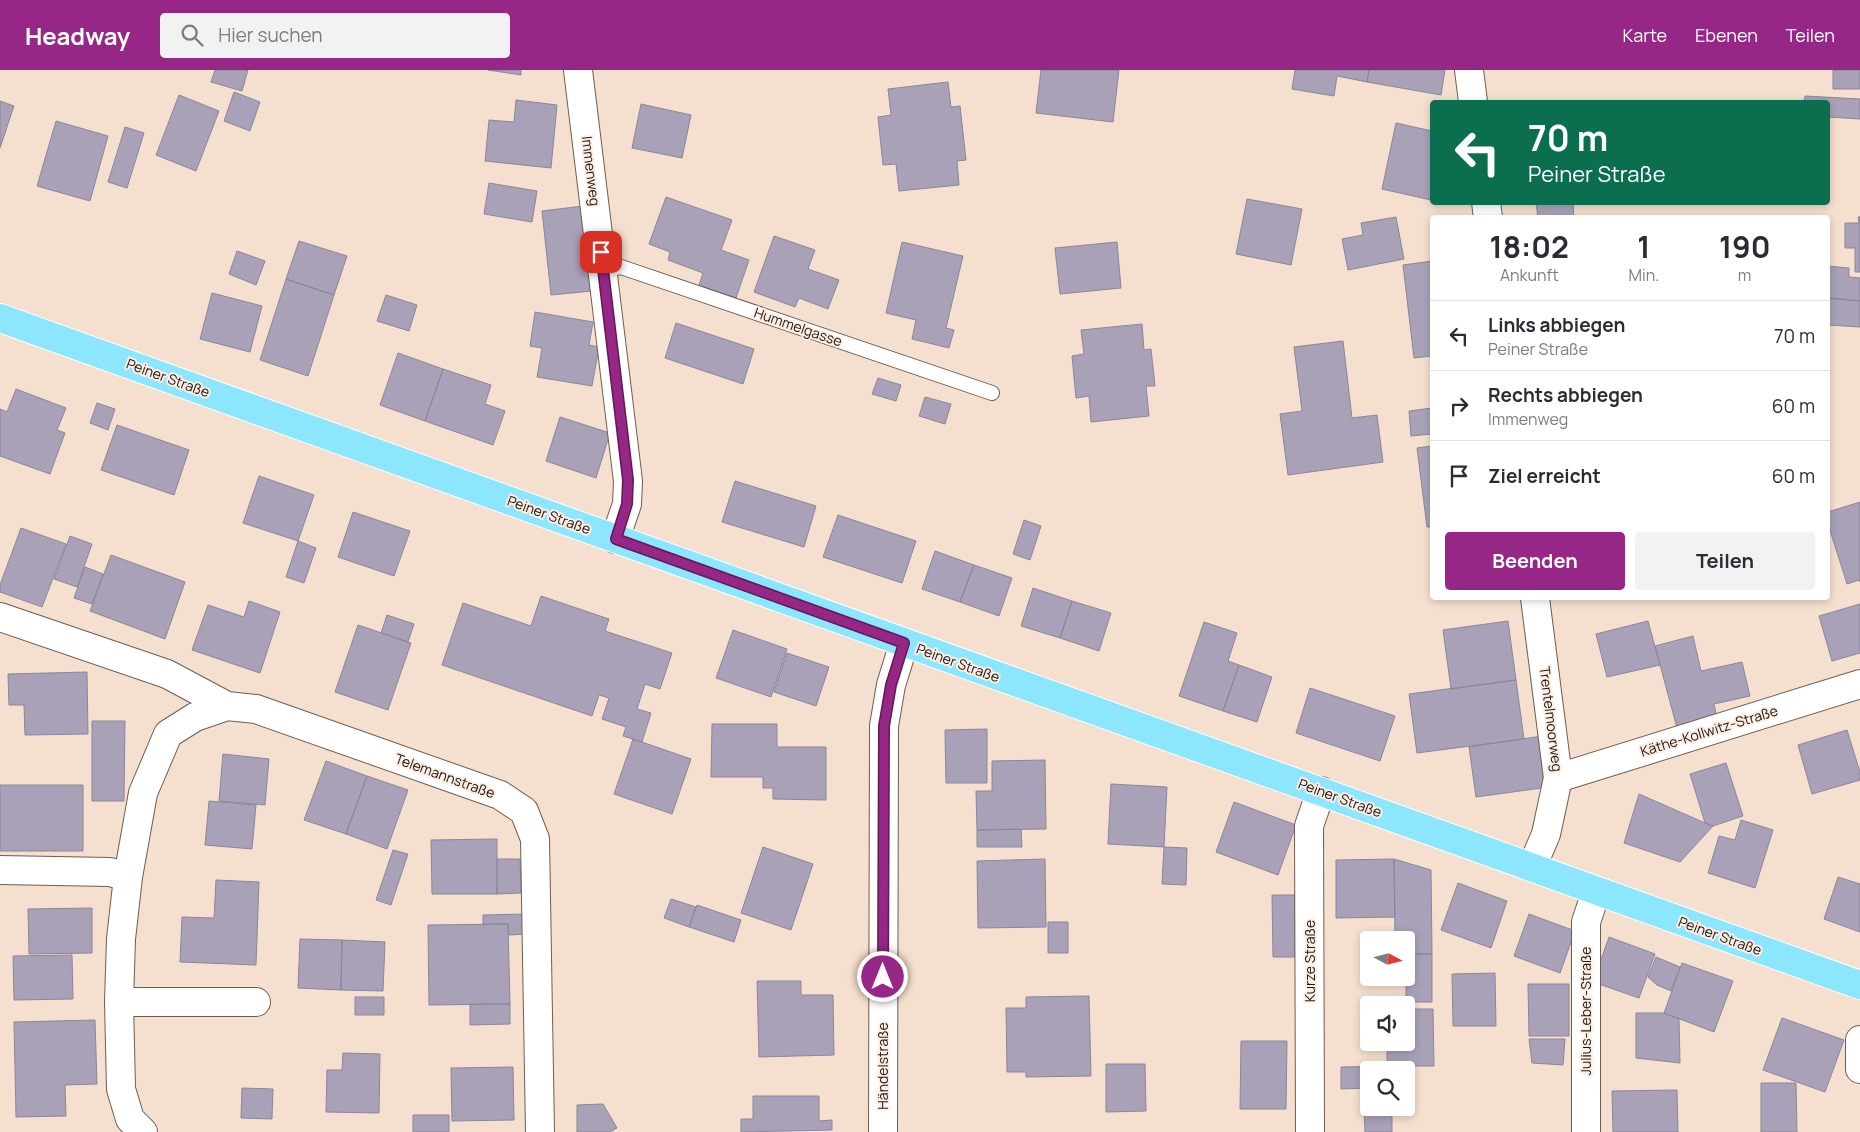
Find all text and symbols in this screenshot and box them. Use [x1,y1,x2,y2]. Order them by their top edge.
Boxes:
search box [160,13,510,58]
text: Headway [25,19,130,52]
icon: search [178,21,206,49]
text: Hier suchen [218,22,323,48]
text: Karte [1623,23,1667,47]
text: Ebenen [1695,23,1758,47]
text: Teilen [1786,23,1835,47]
text: 70 m [1528,114,1608,162]
icon: left [1445,120,1510,185]
street label: Immenweg [578,135,605,207]
text: Peiner Straße [1528,159,1666,189]
text: 18:02 [1490,226,1569,267]
text: 1 [1637,226,1651,267]
text: 190 [1719,226,1770,267]
pin [580,231,622,273]
icon: arrive [587,238,615,266]
text: Ankunft [1500,264,1559,286]
text: Min. [1629,264,1659,286]
text: m [1738,264,1751,286]
street label: Hummelgasse [752,303,845,350]
text: Links abbiegen [1488,312,1625,338]
icon: left [1445,322,1473,350]
text: 70 m [1774,323,1815,349]
text: Peiner Straße [1488,338,1588,360]
street label: Peiner Straße [124,354,213,401]
text: Rechts abbiegen [1488,382,1643,408]
icon: right [1445,392,1473,420]
text: 60 m [1772,393,1815,419]
text: Immenweg [1488,408,1568,430]
icon: arrive [1445,462,1473,490]
text: Ziel erreicht [1488,463,1601,489]
text: 60 m [1772,463,1815,489]
street label: Peiner Straße [505,491,594,538]
button: Beenden [1445,532,1625,590]
button: Teilen [1635,532,1815,590]
street label: Peiner Straße [914,639,1003,686]
street label: Trentelmoorweg [1536,665,1567,773]
street label: Käthe-Kollwitz-Straße [1638,701,1780,760]
street label: Telemannstraße [393,749,498,802]
street label: Peiner Straße [1296,774,1385,821]
street label: Peiner Straße [1676,912,1765,959]
street label: Kurze Straße [1300,920,1319,1002]
north arrow [1360,931,1415,986]
map controls [1360,931,1415,1116]
street label: Julius-Leber-Straße [1576,947,1595,1075]
position arrow [856,950,908,1002]
button: sound [1360,996,1415,1051]
street label: Händelstraße [873,1022,892,1110]
button: search [1360,1061,1415,1116]

